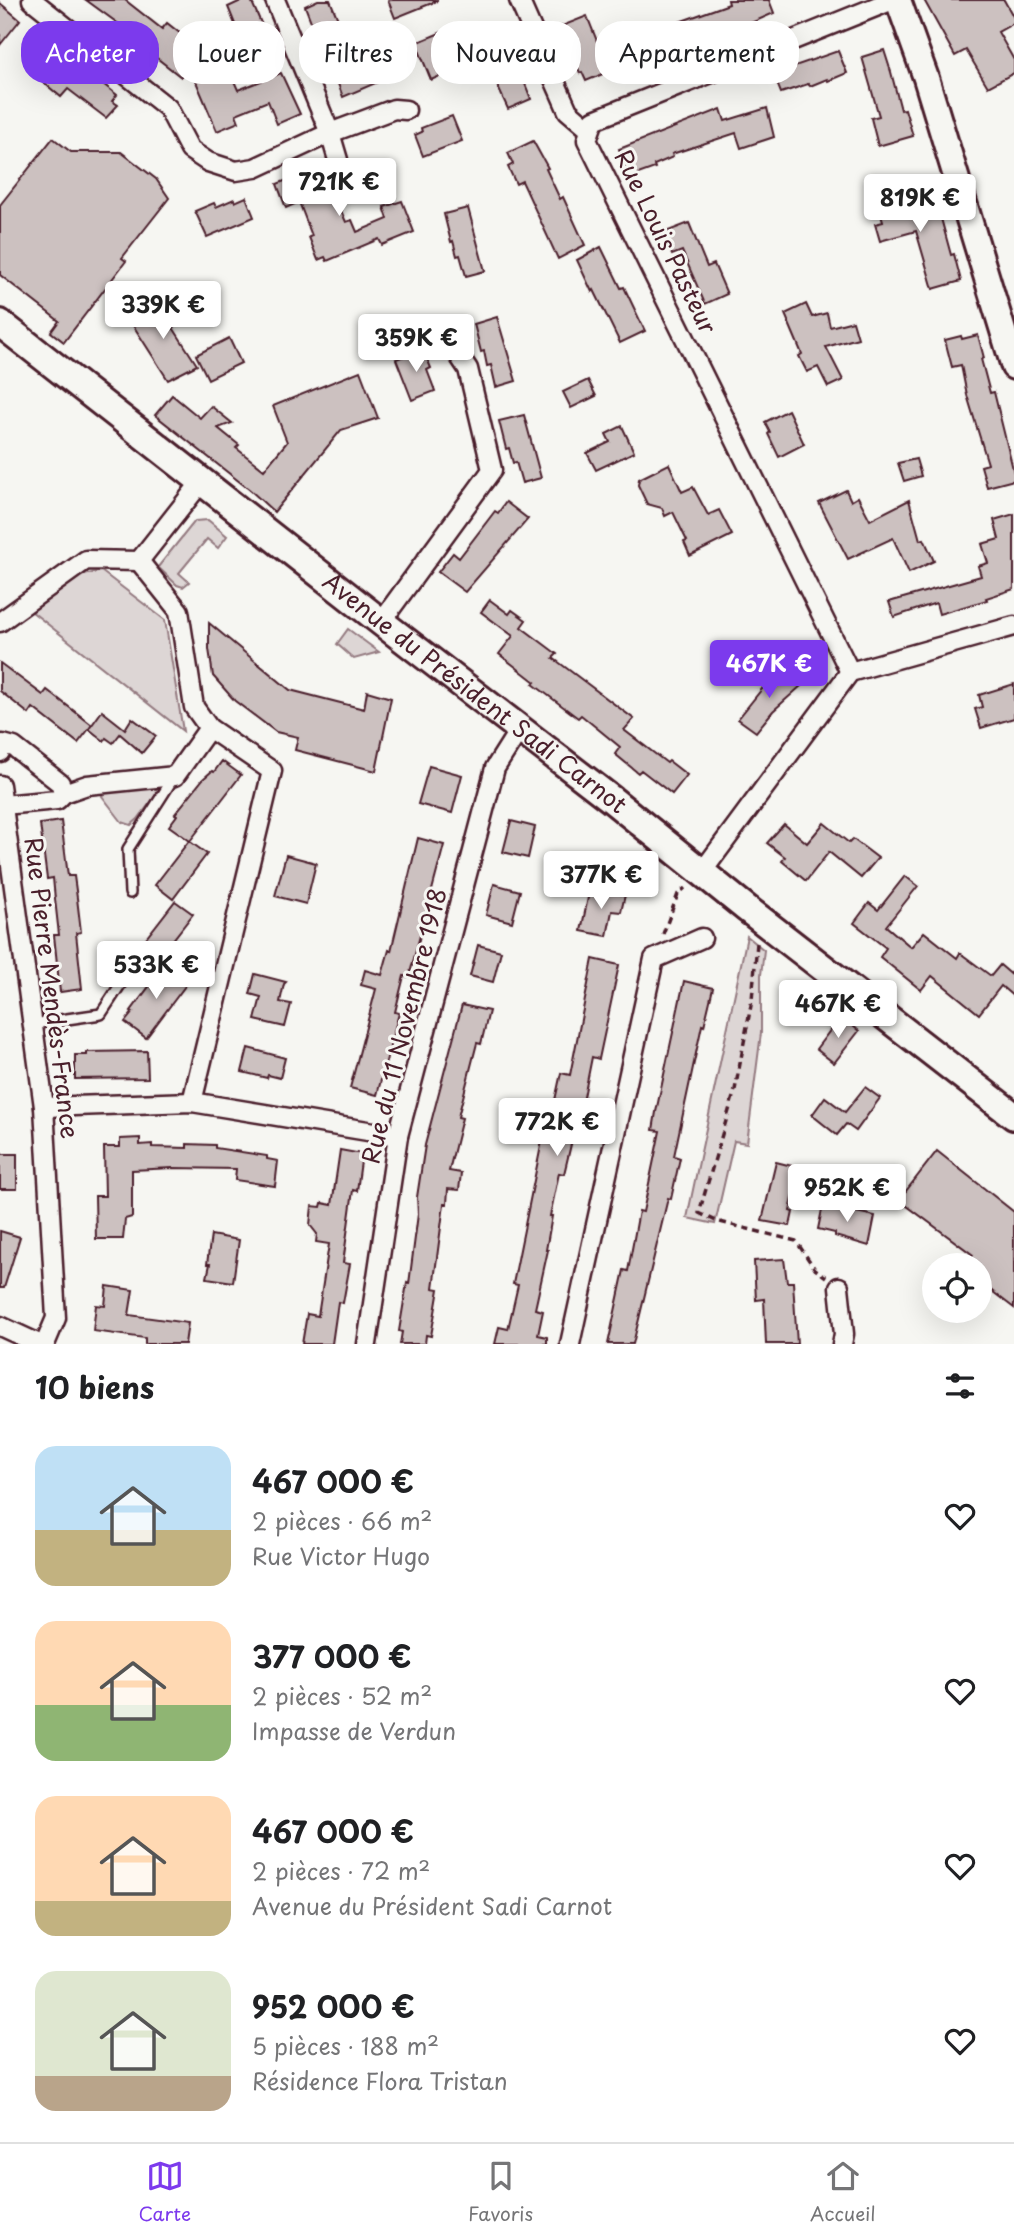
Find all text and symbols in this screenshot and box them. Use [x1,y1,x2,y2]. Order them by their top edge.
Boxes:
chip: Acheter [21,21,159,84]
chip: Louer [173,21,285,84]
chip: Filtres [299,21,417,84]
chip: Nouveau [431,21,581,84]
chip: Appartement [595,21,799,84]
street label: Rue Louis Pasteur [607,143,727,340]
pin: 721K € [282,158,396,218]
text: 721K € [298,163,380,198]
pin: 819K € [863,174,977,234]
text: 819K € [880,179,960,214]
pin: 339K € [106,282,220,341]
text: 339K € [121,286,205,321]
pin: 359K € [359,314,473,374]
text: 359K € [374,319,458,354]
street label: Avenue du Président Sadi Carnot [316,563,636,821]
pin: 467K € [712,640,826,700]
text: 467K € [726,645,812,680]
street label: Rue Pierre Mendès-France [17,835,89,1140]
pin: 377K € [544,852,658,911]
text: 377K € [560,856,642,891]
street label: Rue du 11 Novembre 1918 [351,884,455,1167]
pin: 533K € [99,942,213,1001]
text: 533K € [113,946,199,981]
pin: 467K € [781,981,895,1040]
text: 467K € [795,985,881,1020]
pin: 772K € [500,1098,614,1158]
text: 772K € [515,1103,599,1138]
pin: 952K € [790,1164,904,1224]
text: 952K € [804,1169,890,1204]
map controls [922,1253,992,1323]
button: locate [922,1253,992,1323]
text: 10 biens [35,1364,154,1409]
icon: filters [941,1367,979,1405]
text: 467 000 € [252,1458,414,1503]
icon: home [91,1474,175,1558]
icon: heart [941,1497,979,1535]
text: 2 pièces · 66 m² [252,1503,432,1538]
text: Rue Victor Hugo [252,1538,430,1573]
text: 377 000 € [252,1633,412,1678]
icon: home [91,1649,175,1733]
icon: heart [941,1672,979,1710]
text: 2 pièces · 52 m² [252,1678,432,1713]
text: Impasse de Verdun [252,1713,456,1748]
text: 467 000 € [252,1808,414,1853]
icon: home [91,1824,175,1908]
icon: heart [941,1847,979,1885]
text: 2 pièces · 72 m² [252,1853,430,1888]
text: Avenue du Président Sadi Carnot [252,1888,612,1923]
text: 952 000 € [252,1983,415,2028]
icon: home [91,1999,175,2083]
icon: heart [941,2022,979,2060]
text: 5 pièces · 188 m² [252,2028,439,2063]
text: Résidence Flora Tristan [252,2063,508,2098]
tab: Carte [138,2157,191,2227]
tab: Favoris [468,2157,533,2227]
tab: Accueil [810,2157,876,2227]

